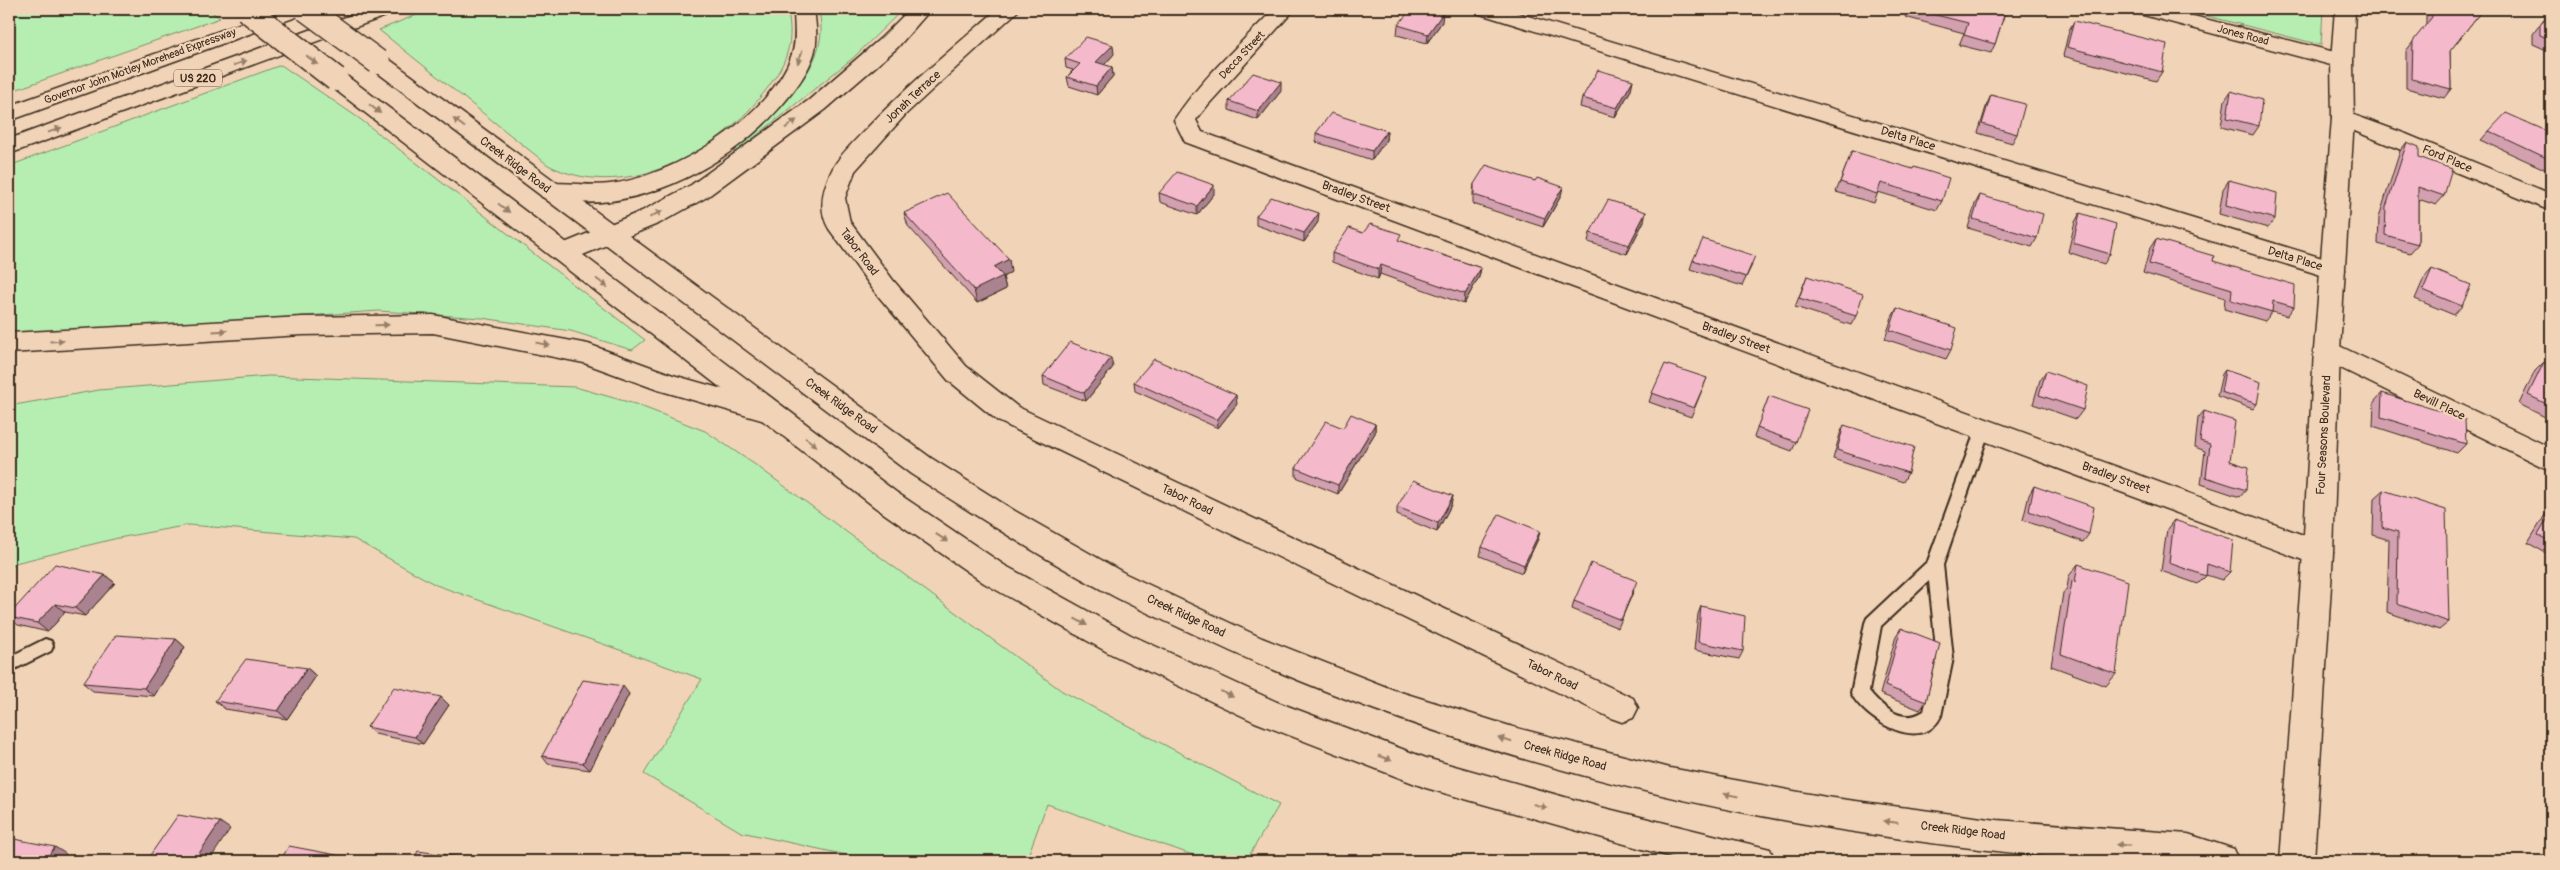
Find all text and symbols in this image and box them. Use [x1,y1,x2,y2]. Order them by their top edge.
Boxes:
street label: Jones Road [2216,22,2270,48]
street label: Governor John Motley Morehead Expressway [42,25,238,107]
street label: Decca Street [1216,28,1268,82]
one-way arrow [796,50,804,64]
one-way arrow [305,55,319,65]
one-way arrow [233,59,248,67]
street label: Jonah Terrace [882,67,944,127]
road number: US 220 [174,70,222,86]
one-way arrow [368,103,381,114]
one-way arrow [452,118,466,128]
one-way arrow [784,119,798,129]
street label: Delta Place [1879,124,1937,154]
one-way arrow [47,126,62,133]
street label: Creek Ridge Road [476,133,554,197]
street label: Ford Place [2420,142,2474,176]
street label: Bradley Street [1320,178,1392,216]
one-way arrow [497,203,511,213]
one-way arrow [649,210,663,218]
street label: Tabor Road [836,225,882,279]
street label: Delta Place [2266,244,2324,274]
one-way arrow [595,278,609,288]
street label: Bradley Street [1700,319,1772,357]
one-way arrow [374,320,390,328]
one-way arrow [212,327,228,335]
one-way arrow [50,336,66,344]
one-way arrow [535,340,550,348]
street label: Creek Ridge Road [802,375,880,437]
street label: Four Seasons Boulevard [2313,375,2335,495]
street label: Bevill Place [2411,386,2467,424]
one-way arrow [804,437,817,448]
street label: Bradley Street [2080,459,2152,497]
street label: Tabor Road [1159,481,1215,519]
one-way arrow [935,533,949,543]
street label: Creek Ridge Road [1144,591,1228,641]
one-way arrow [1074,618,1088,626]
street label: Tabor Road [1524,656,1580,694]
one-way arrow [1220,690,1234,698]
one-way arrow [1498,735,1513,743]
street label: Creek Ridge Road [1522,738,1608,774]
one-way arrow [1378,754,1392,762]
one-way arrow [1724,791,1739,799]
one-way arrow [1532,803,1547,811]
one-way arrow [1883,818,1899,826]
street label: Creek Ridge Road [1920,818,2006,844]
one-way arrow [2114,841,2130,849]

